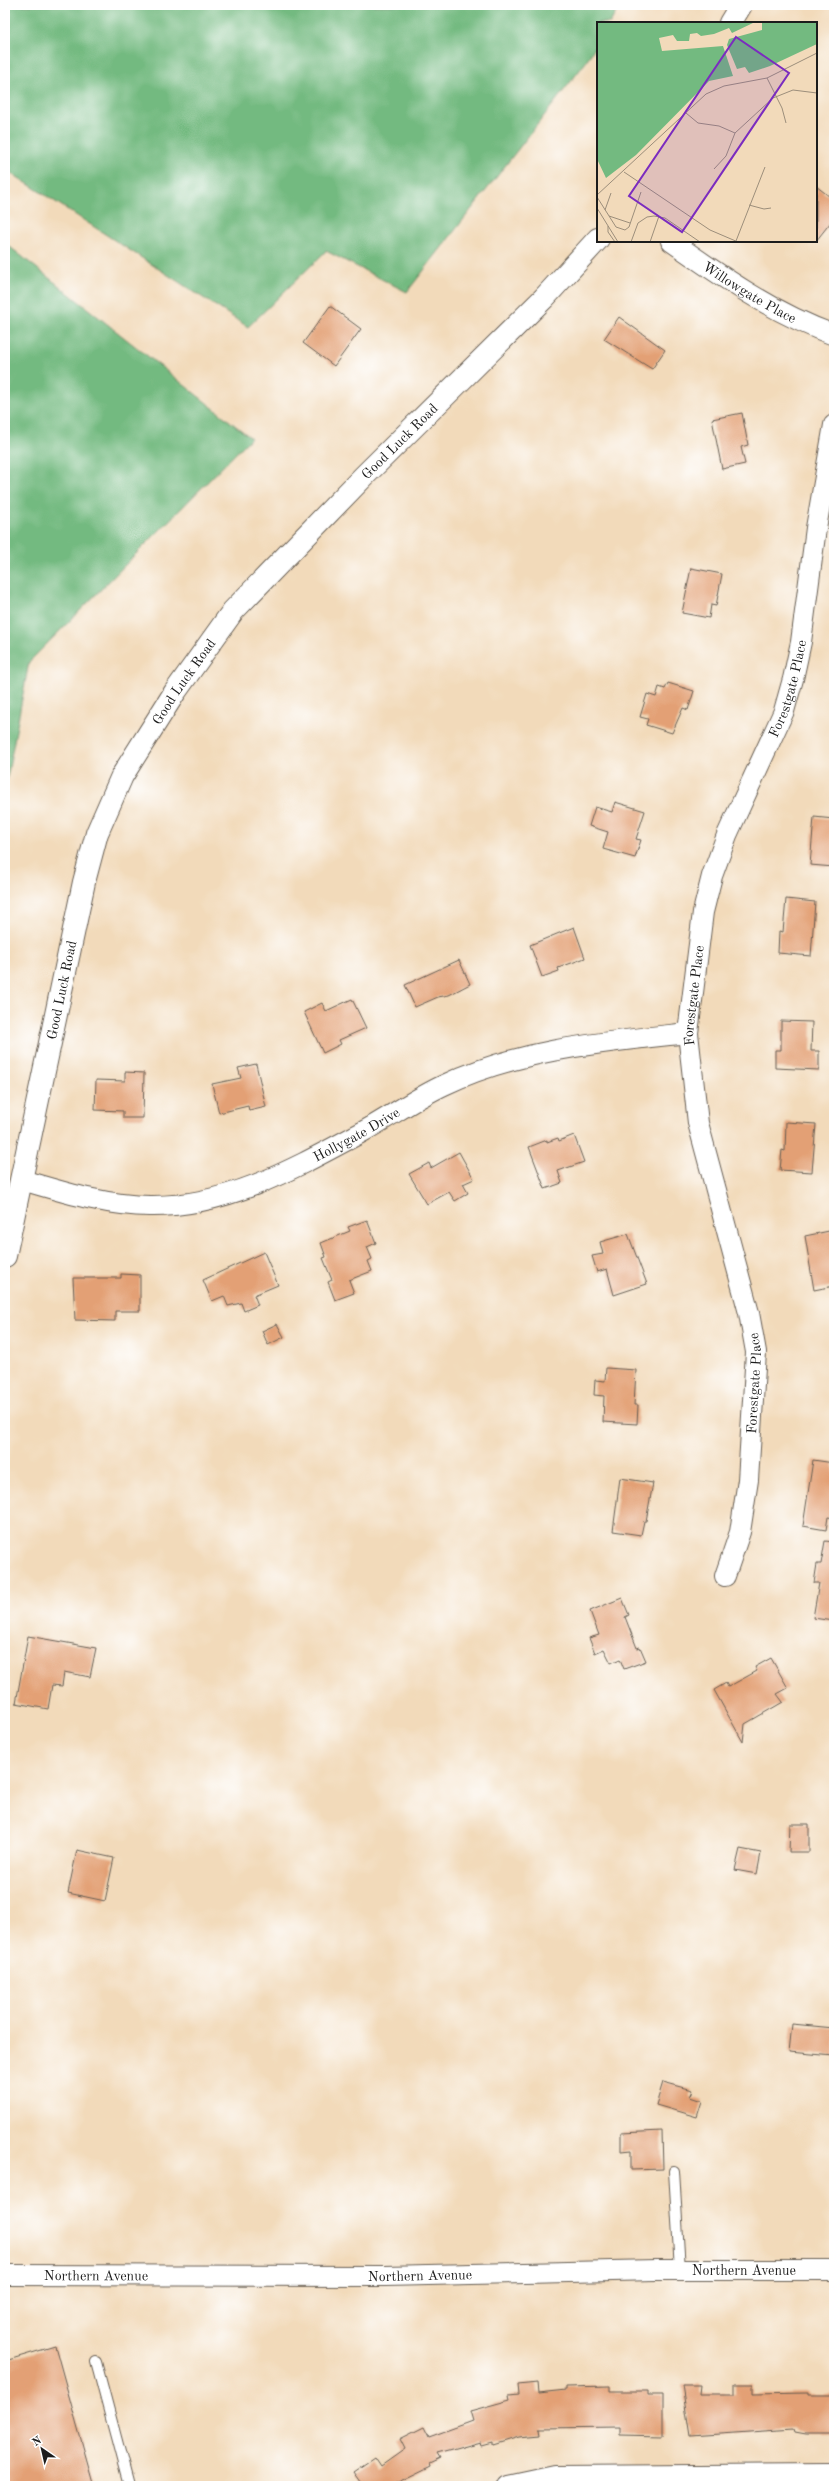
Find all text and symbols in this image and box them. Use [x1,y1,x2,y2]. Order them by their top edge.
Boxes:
inset map [597,22,817,242]
street label: Willowgate Place [700,260,798,326]
street label: Good Luck Road [359,401,441,482]
street label: Good Luck Road [150,637,219,727]
street label: Forestgate Place [767,639,809,740]
street label: Good Luck Road [45,939,79,1041]
street label: Forestgate Place [682,945,707,1046]
street label: Hollygate Drive [311,1106,402,1165]
street label: Forestgate Place [745,1332,764,1434]
street label: Northern Avenue [692,2264,796,2278]
street label: Northern Avenue [368,2268,472,2284]
street label: Northern Avenue [44,2269,148,2283]
north arrow [22,2429,62,2469]
text: N [31,2435,44,2449]

